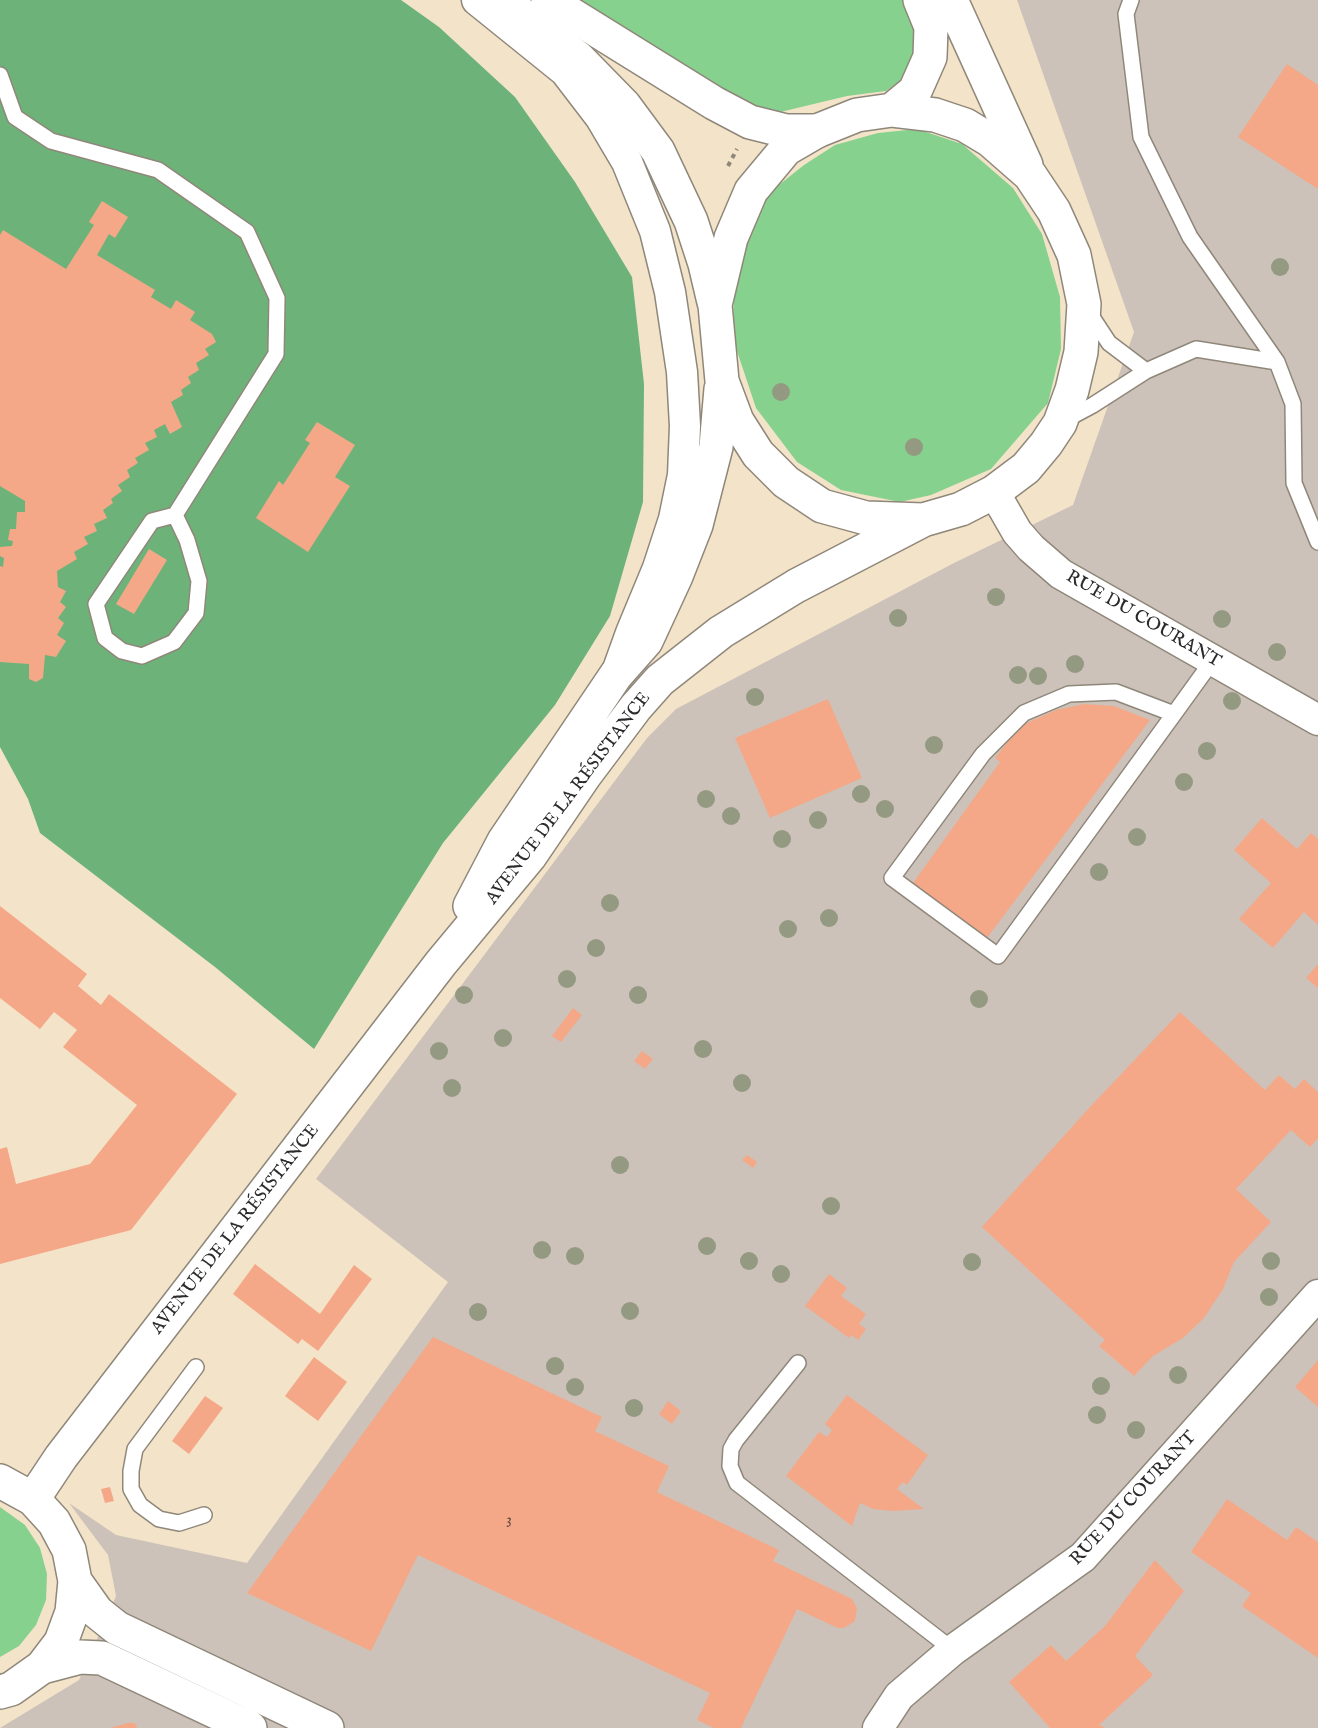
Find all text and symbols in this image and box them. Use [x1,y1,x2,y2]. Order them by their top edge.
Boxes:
street label: RUE DU COURANT [1062,567,1224,673]
street label: AVENUE DE LA RÉSISTANCE [482,689,656,909]
street label: AVENUE DE LA RÉSISTANCE [147,1121,325,1339]
street label: RUE DU COURANT [1066,1428,1202,1570]
house number: 3 [506,1512,512,1530]

